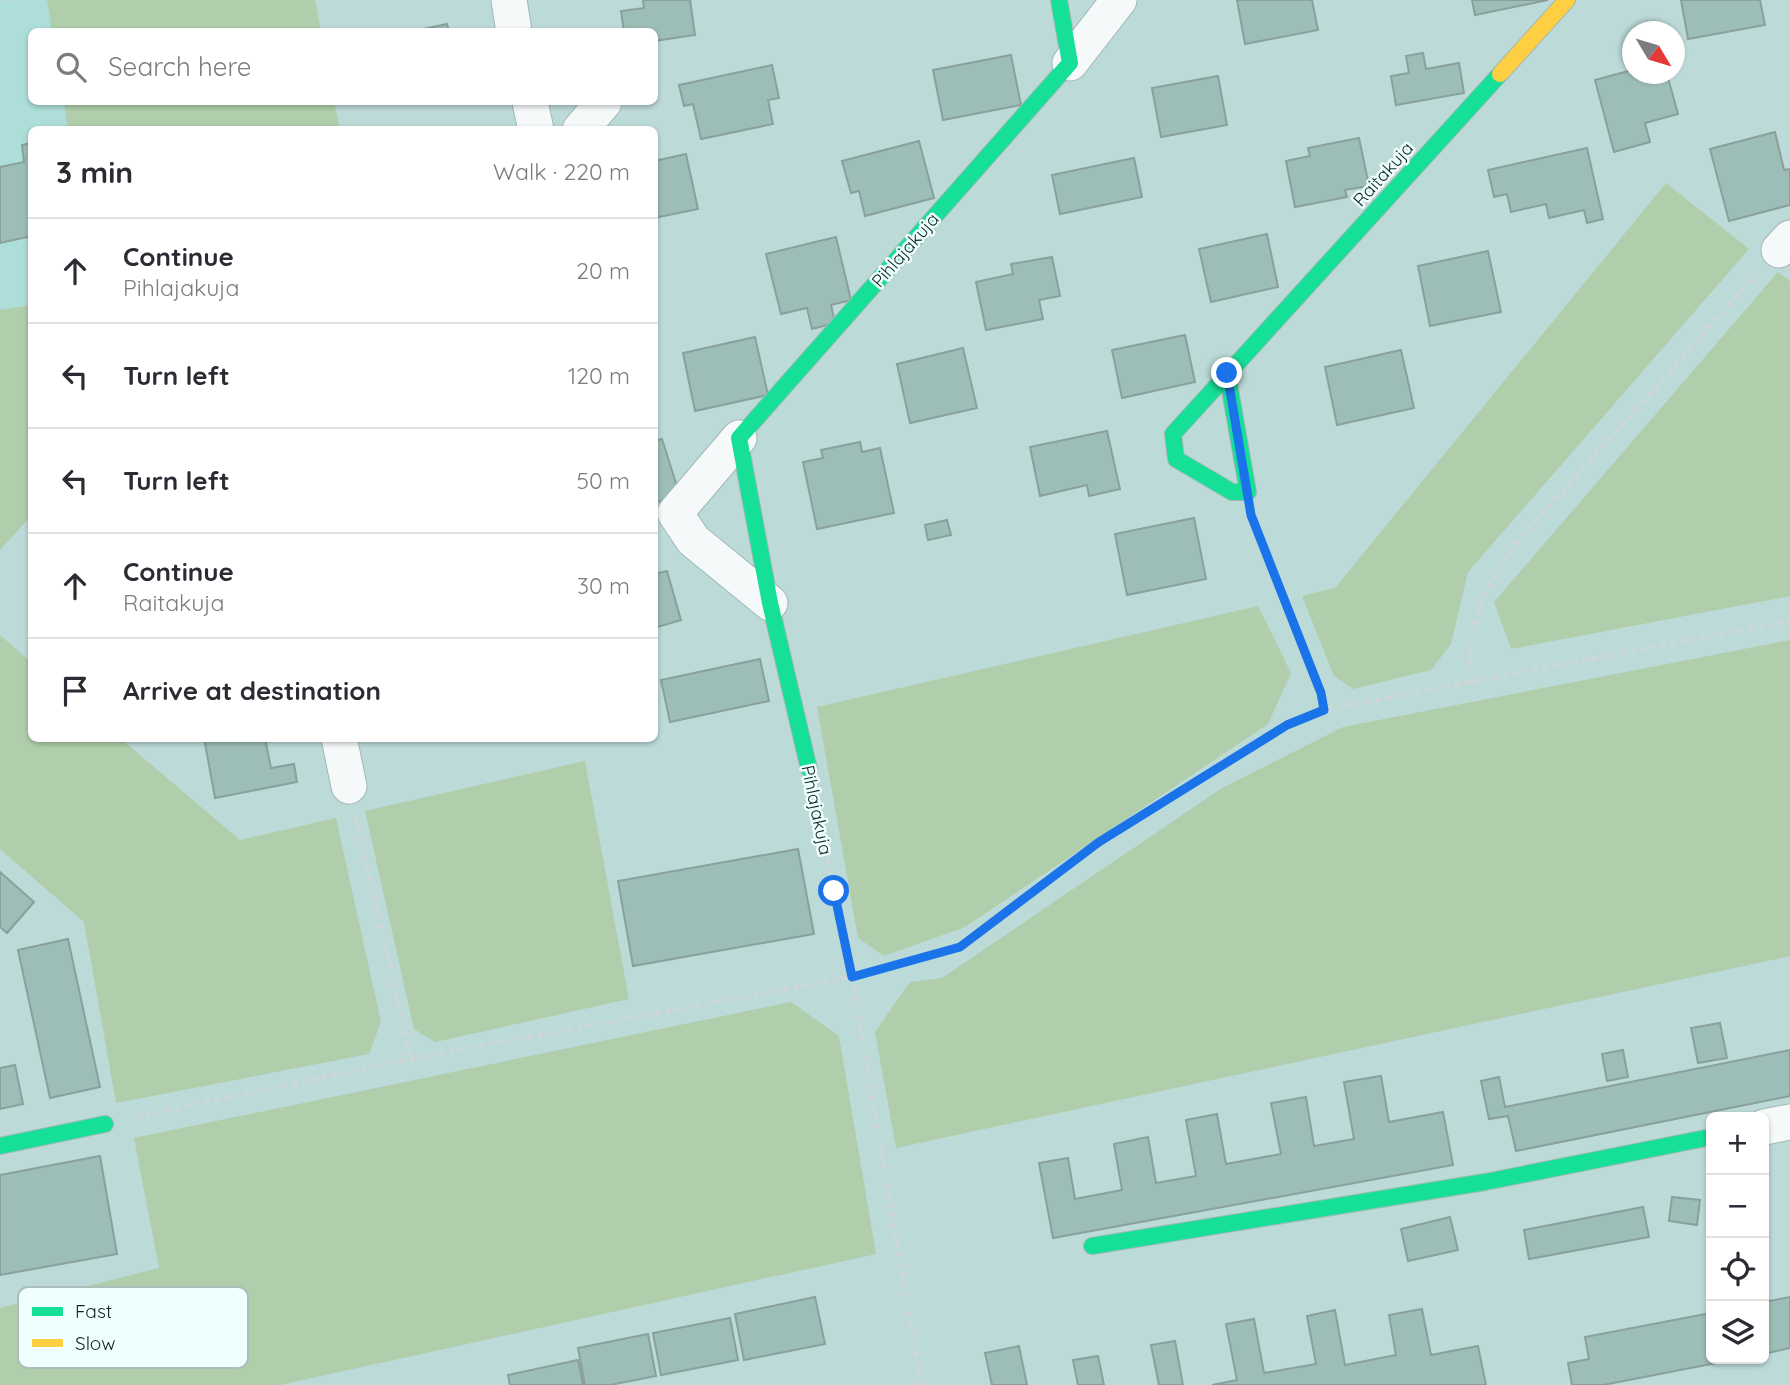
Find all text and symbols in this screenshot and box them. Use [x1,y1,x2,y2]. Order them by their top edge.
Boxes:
north arrow [1622,21,1685,84]
search box [28,28,658,105]
icon: search [52,48,90,86]
text: Search here [108,50,252,83]
street label: Raitakuja [1348,137,1418,211]
text: 3 min [56,153,133,191]
text: Walk · 220 m [493,157,630,186]
street label: Pihlajakuja [866,208,944,292]
text: Continue [123,240,234,273]
icon: ahead [56,252,94,290]
text: 20 m [576,256,630,285]
text: Pihlajakuja [123,273,240,302]
icon: left [56,357,94,395]
route end [1211,357,1242,388]
text: Turn left [123,359,230,392]
text: 120 m [568,361,630,390]
icon: left [56,462,94,500]
text: Turn left [123,464,230,497]
text: 50 m [577,466,630,495]
text: Continue [123,555,234,588]
icon: ahead [56,567,94,605]
text: 30 m [577,571,630,600]
text: Raitakuja [123,588,225,617]
icon: arrive [56,672,94,710]
text: Arrive at destination [123,674,381,707]
street label: Pihlajakuja [796,763,838,857]
route start [818,875,849,906]
map controls [1706,1112,1769,1364]
button: + [1706,1112,1769,1175]
button: − [1706,1175,1769,1238]
button: locate [1706,1238,1769,1301]
legend [18,1287,248,1368]
text: Fast [75,1299,112,1323]
button: layers [1706,1301,1769,1364]
text: Slow [75,1331,116,1355]

